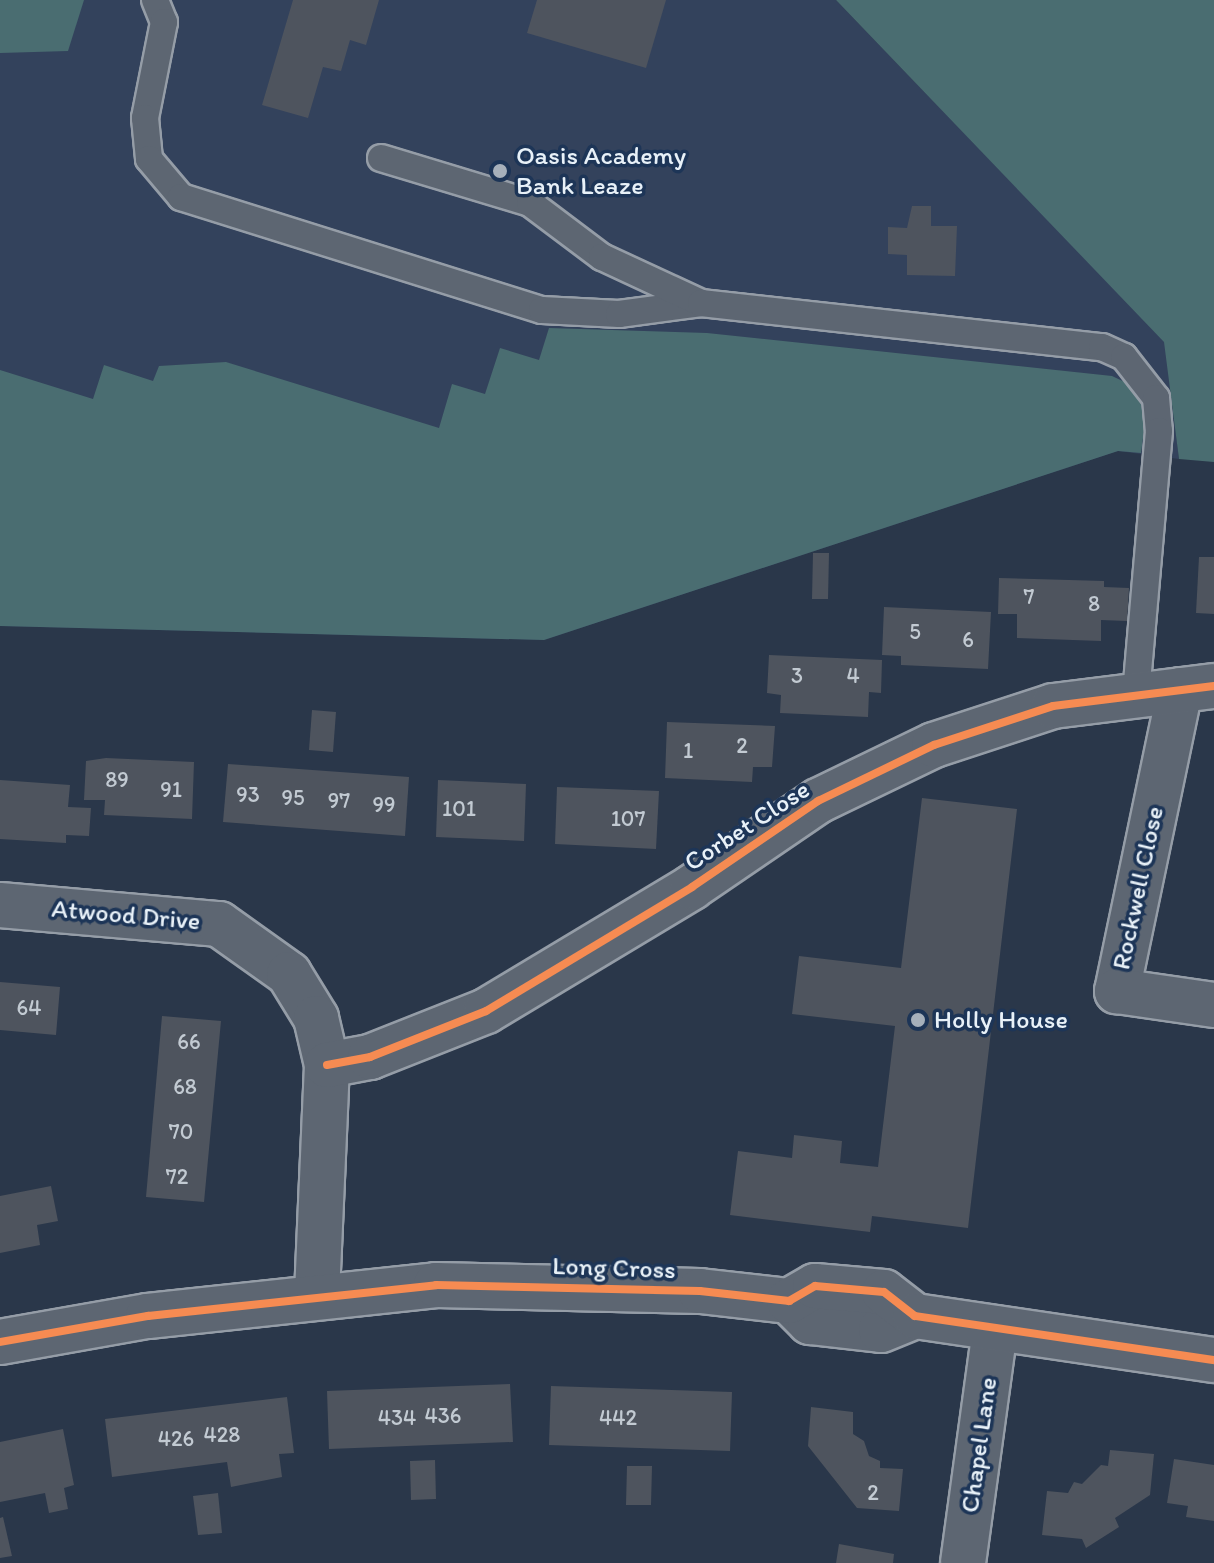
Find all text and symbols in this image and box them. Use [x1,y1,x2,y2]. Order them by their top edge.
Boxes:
place label: Oasis Academy Bank Leaze [516,140,687,202]
marker: Oasis Academy Bank Leaze [491,162,509,180]
house number: 7 [1024,584,1034,610]
house number: 8 [1088,591,1100,617]
house number: 5 [909,619,921,645]
house number: 6 [962,627,974,653]
house number: 3 [791,663,803,689]
house number: 4 [846,663,860,689]
house number: 2 [736,733,748,759]
house number: 1 [683,738,693,764]
house number: 89 [105,767,129,793]
street label: Corbet Close [678,774,816,878]
house number: 91 [160,777,182,803]
house number: 93 [236,782,260,808]
house number: 95 [281,785,305,811]
house number: 97 [328,788,350,814]
house number: 99 [372,792,396,818]
house number: 101 [442,796,476,822]
street label: Rockwell Close [1105,803,1171,973]
house number: 107 [611,806,645,832]
street label: Atwood Drive [50,893,202,937]
house number: 64 [17,995,41,1021]
place label: Holly House [934,1004,1068,1036]
marker: Holly House [909,1011,927,1029]
house number: 66 [177,1029,201,1055]
house number: 68 [173,1074,197,1100]
house number: 70 [169,1119,193,1145]
house number: 72 [166,1164,188,1190]
street label: Long Cross [552,1250,676,1286]
street label: Chapel Lane [954,1375,1004,1515]
house number: 436 [425,1403,461,1429]
house number: 434 [378,1405,416,1431]
house number: 442 [599,1405,637,1431]
house number: 428 [204,1422,240,1448]
house number: 426 [158,1426,194,1452]
house number: 2 [867,1480,879,1506]

